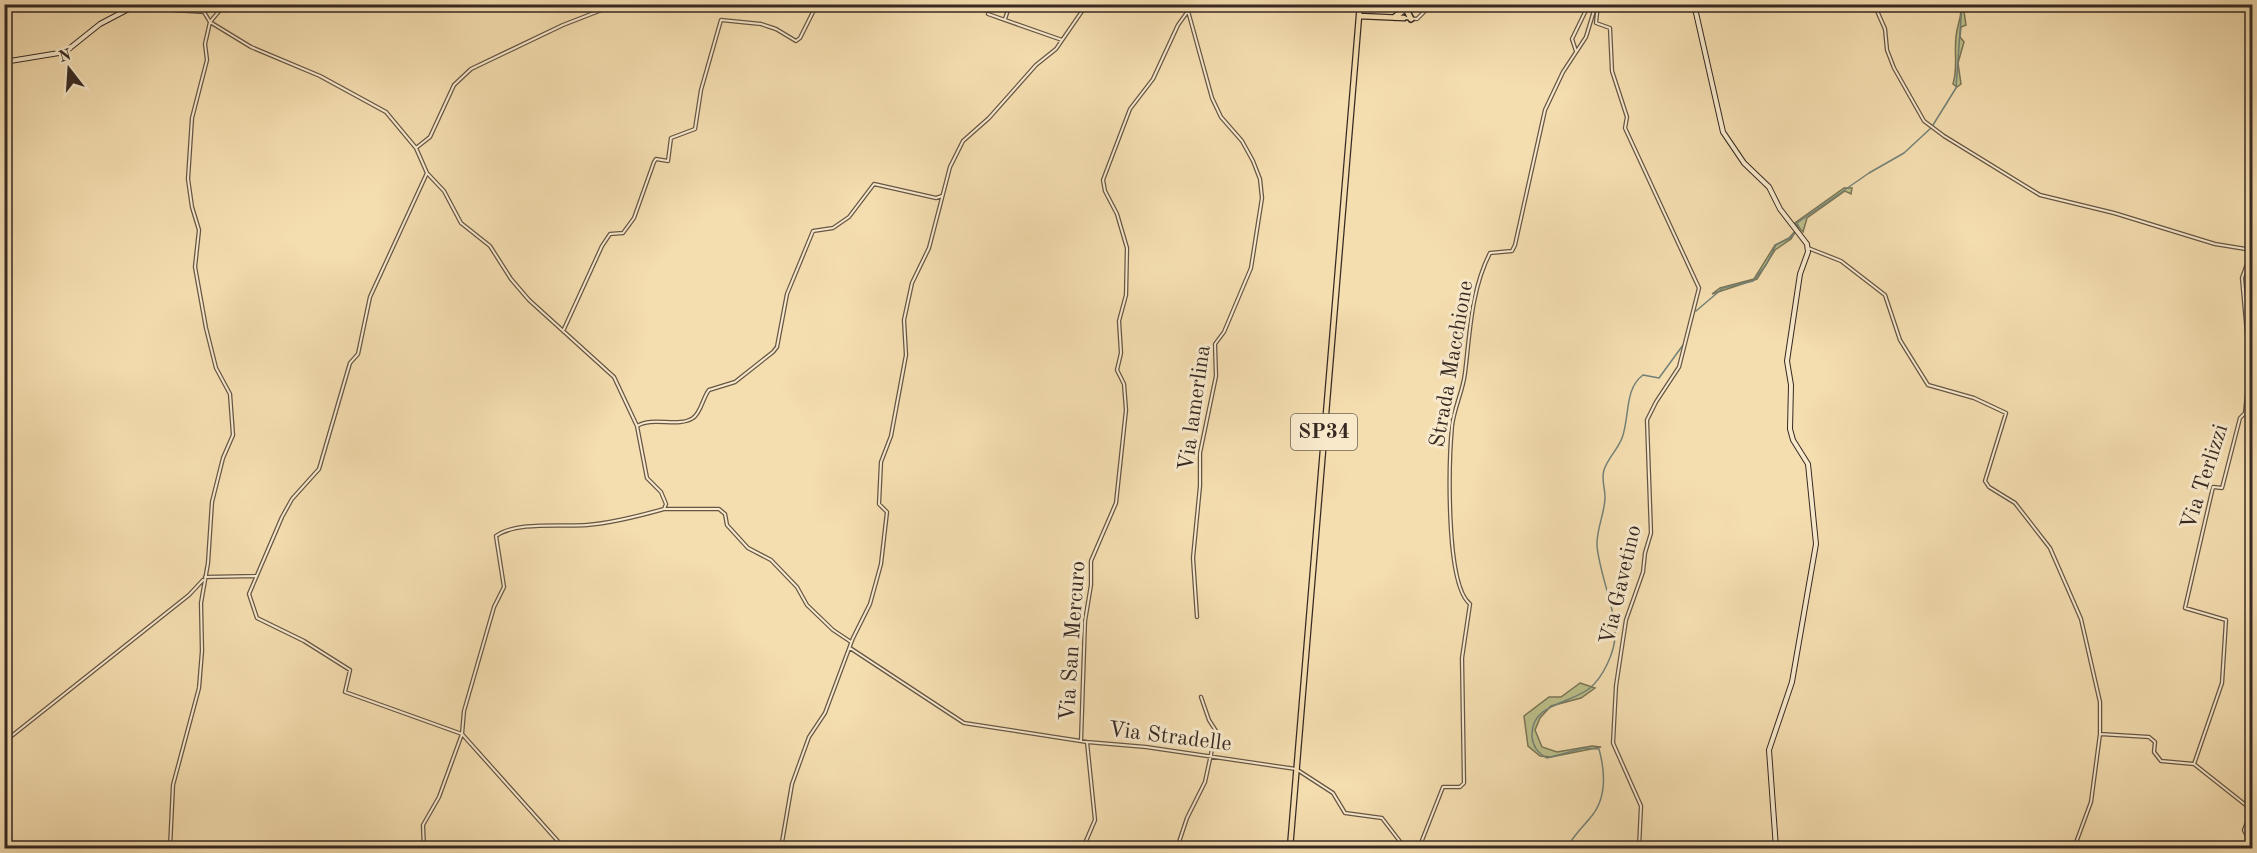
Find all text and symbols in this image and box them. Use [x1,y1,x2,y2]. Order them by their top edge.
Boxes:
north arrow [39,39,99,99]
text: N [57,47,74,66]
street label: Strada Macchione [1426,279,1478,449]
street label: Via lamerlina [1175,343,1215,472]
road number: SP34 [1291,414,1357,450]
street label: Via Terlizzi [2178,421,2232,532]
street label: Via Gavetino [1597,523,1645,647]
street label: Via San Mercuro [1056,560,1090,722]
street label: Via Stradelle [1107,719,1233,755]

